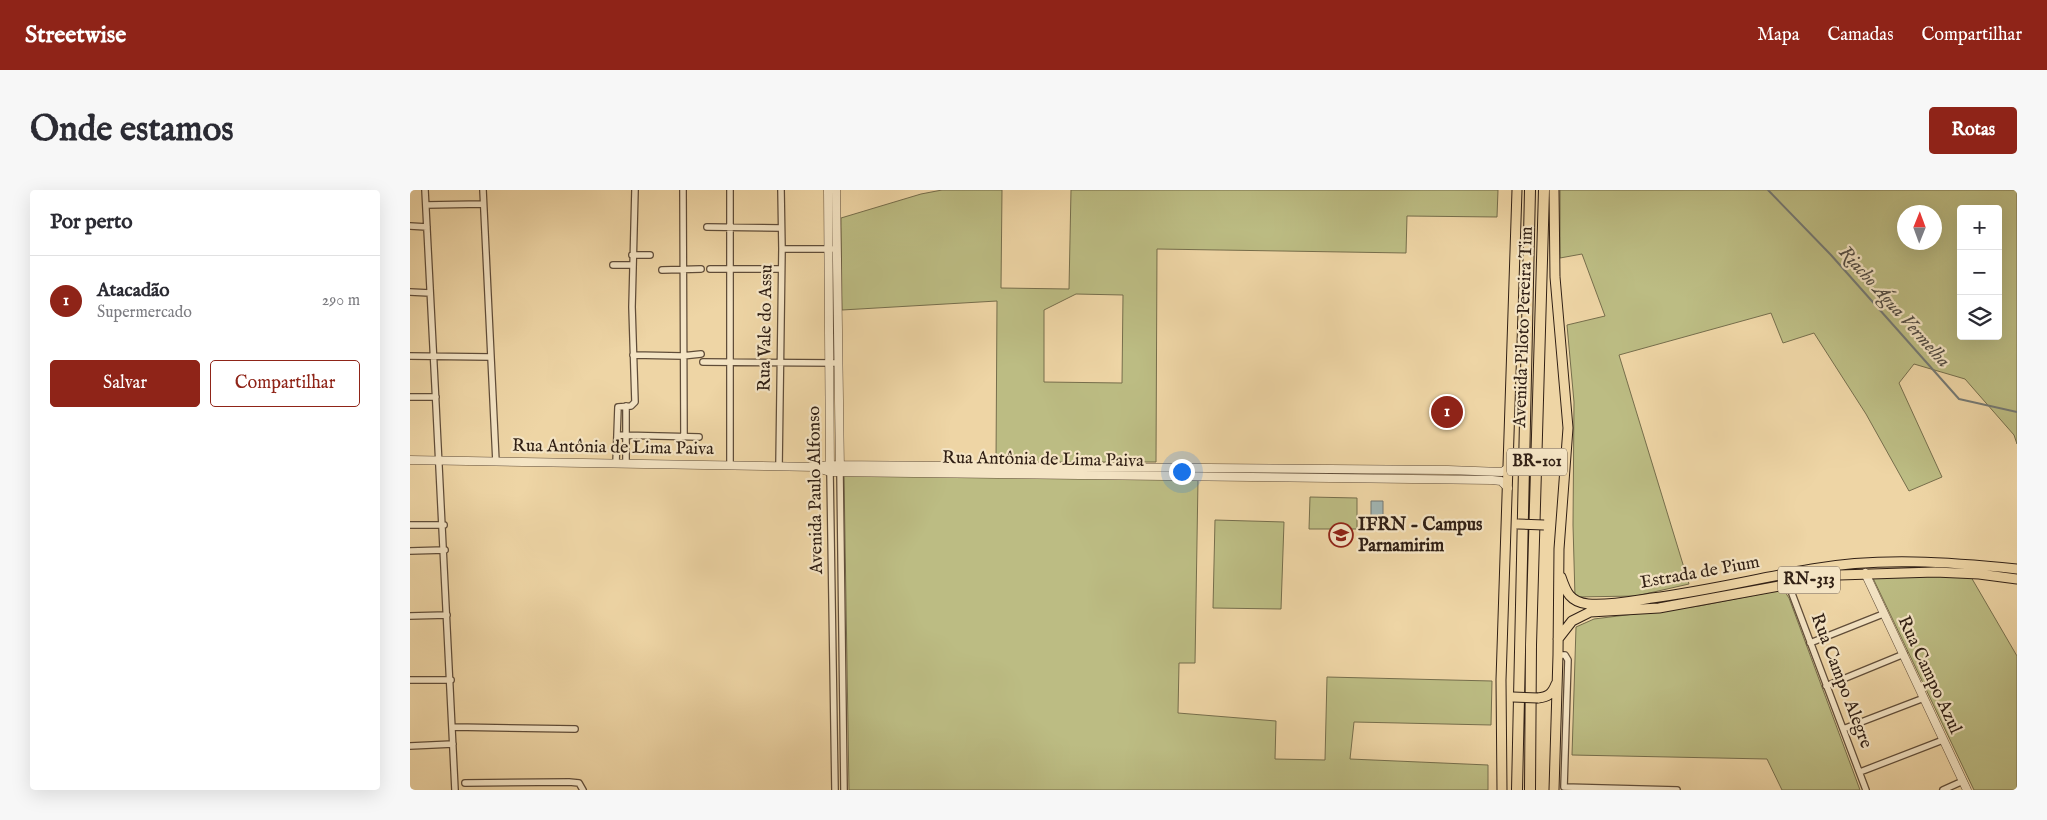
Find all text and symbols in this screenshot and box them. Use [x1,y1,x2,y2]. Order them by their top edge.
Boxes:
text: Streetwise [25,20,126,51]
text: Mapa [1757,24,1799,47]
text: Camadas [1827,24,1893,47]
text: Compartilhar [1921,24,2022,47]
button: Rotas [1929,107,2017,154]
text: Onde estamos [30,108,234,153]
north arrow [1897,205,1942,250]
map controls [1957,205,2002,340]
button: + [1957,205,2002,250]
text: Por perto [50,209,132,236]
street label: Avenida Piloto Pereira Tim [1509,226,1539,429]
water label: Riacho Água Vermelha [1833,241,1955,373]
button: − [1957,250,2002,295]
street label: Rua Vale do Assu [753,264,779,392]
text: Atacadão [97,279,170,303]
text: 1 [63,291,69,311]
text: 290 m [322,291,360,311]
button: layers [1957,295,2002,340]
text: Supermercado [97,303,192,323]
button: Salvar [50,360,200,407]
button: Compartilhar [210,360,360,407]
pin: 1 [1431,393,1463,431]
street label: Avenida Paulo Alfonso [803,405,829,575]
street label: Rua Antônia de Lima Paiva [512,435,714,461]
street label: Rua Antônia de Lima Paiva [942,447,1144,473]
road number: BR-101 [1507,448,1567,476]
your location [1169,459,1195,485]
place label: IFRN - Campus Parnamirim [1358,514,1483,558]
school or university icon: IFRN - Campus Parnamirim [1328,522,1354,548]
street label: Estrada de Pium [1639,551,1762,595]
road number: RN-313 [1778,566,1840,594]
street label: Rua Campo Alegre [1805,610,1877,752]
street label: Rua Campo Azul [1892,612,1966,738]

